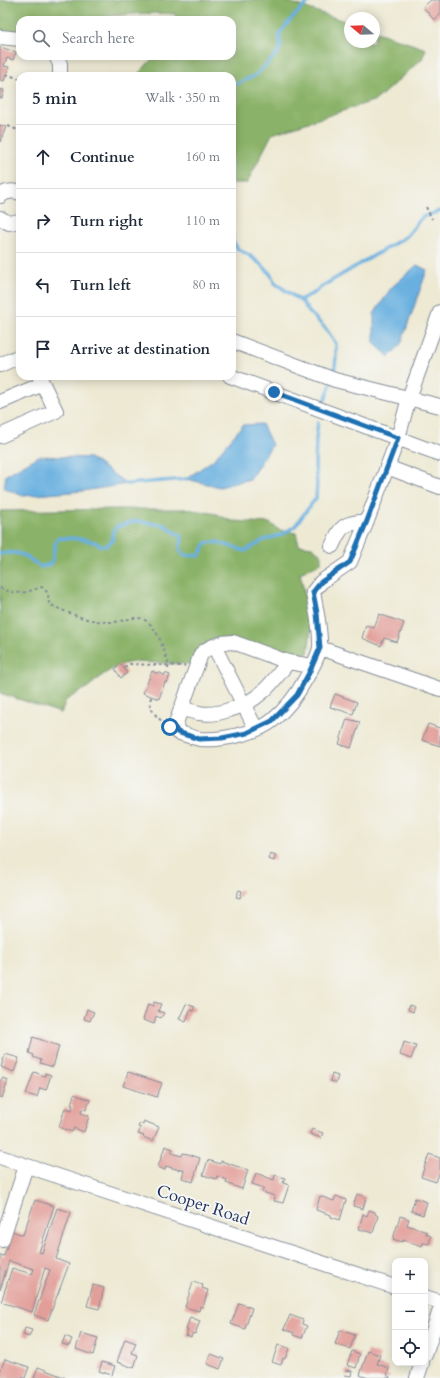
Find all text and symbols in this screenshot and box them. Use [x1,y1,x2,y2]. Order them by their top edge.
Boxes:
north arrow [344,12,380,48]
search box [16,16,236,60]
icon: search [30,27,52,49]
text: Search here [62,28,135,48]
text: 5 min [32,87,77,110]
text: Walk · 350 m [145,89,220,107]
icon: ahead [32,146,54,168]
text: Continue [70,147,135,167]
text: 160 m [186,148,220,166]
icon: right [32,210,54,232]
text: Turn right [70,211,143,231]
text: 110 m [186,212,220,230]
icon: left [32,274,54,296]
text: Turn left [70,275,131,295]
text: 80 m [192,276,220,294]
icon: arrive [32,338,54,360]
text: Arrive at destination [70,339,210,359]
route end [265,383,283,401]
route start [161,718,179,736]
street label: Cooper Road [154,1179,252,1231]
map controls [392,1258,428,1366]
button: + [392,1258,428,1294]
button: − [392,1294,428,1330]
button: locate [392,1330,428,1366]

